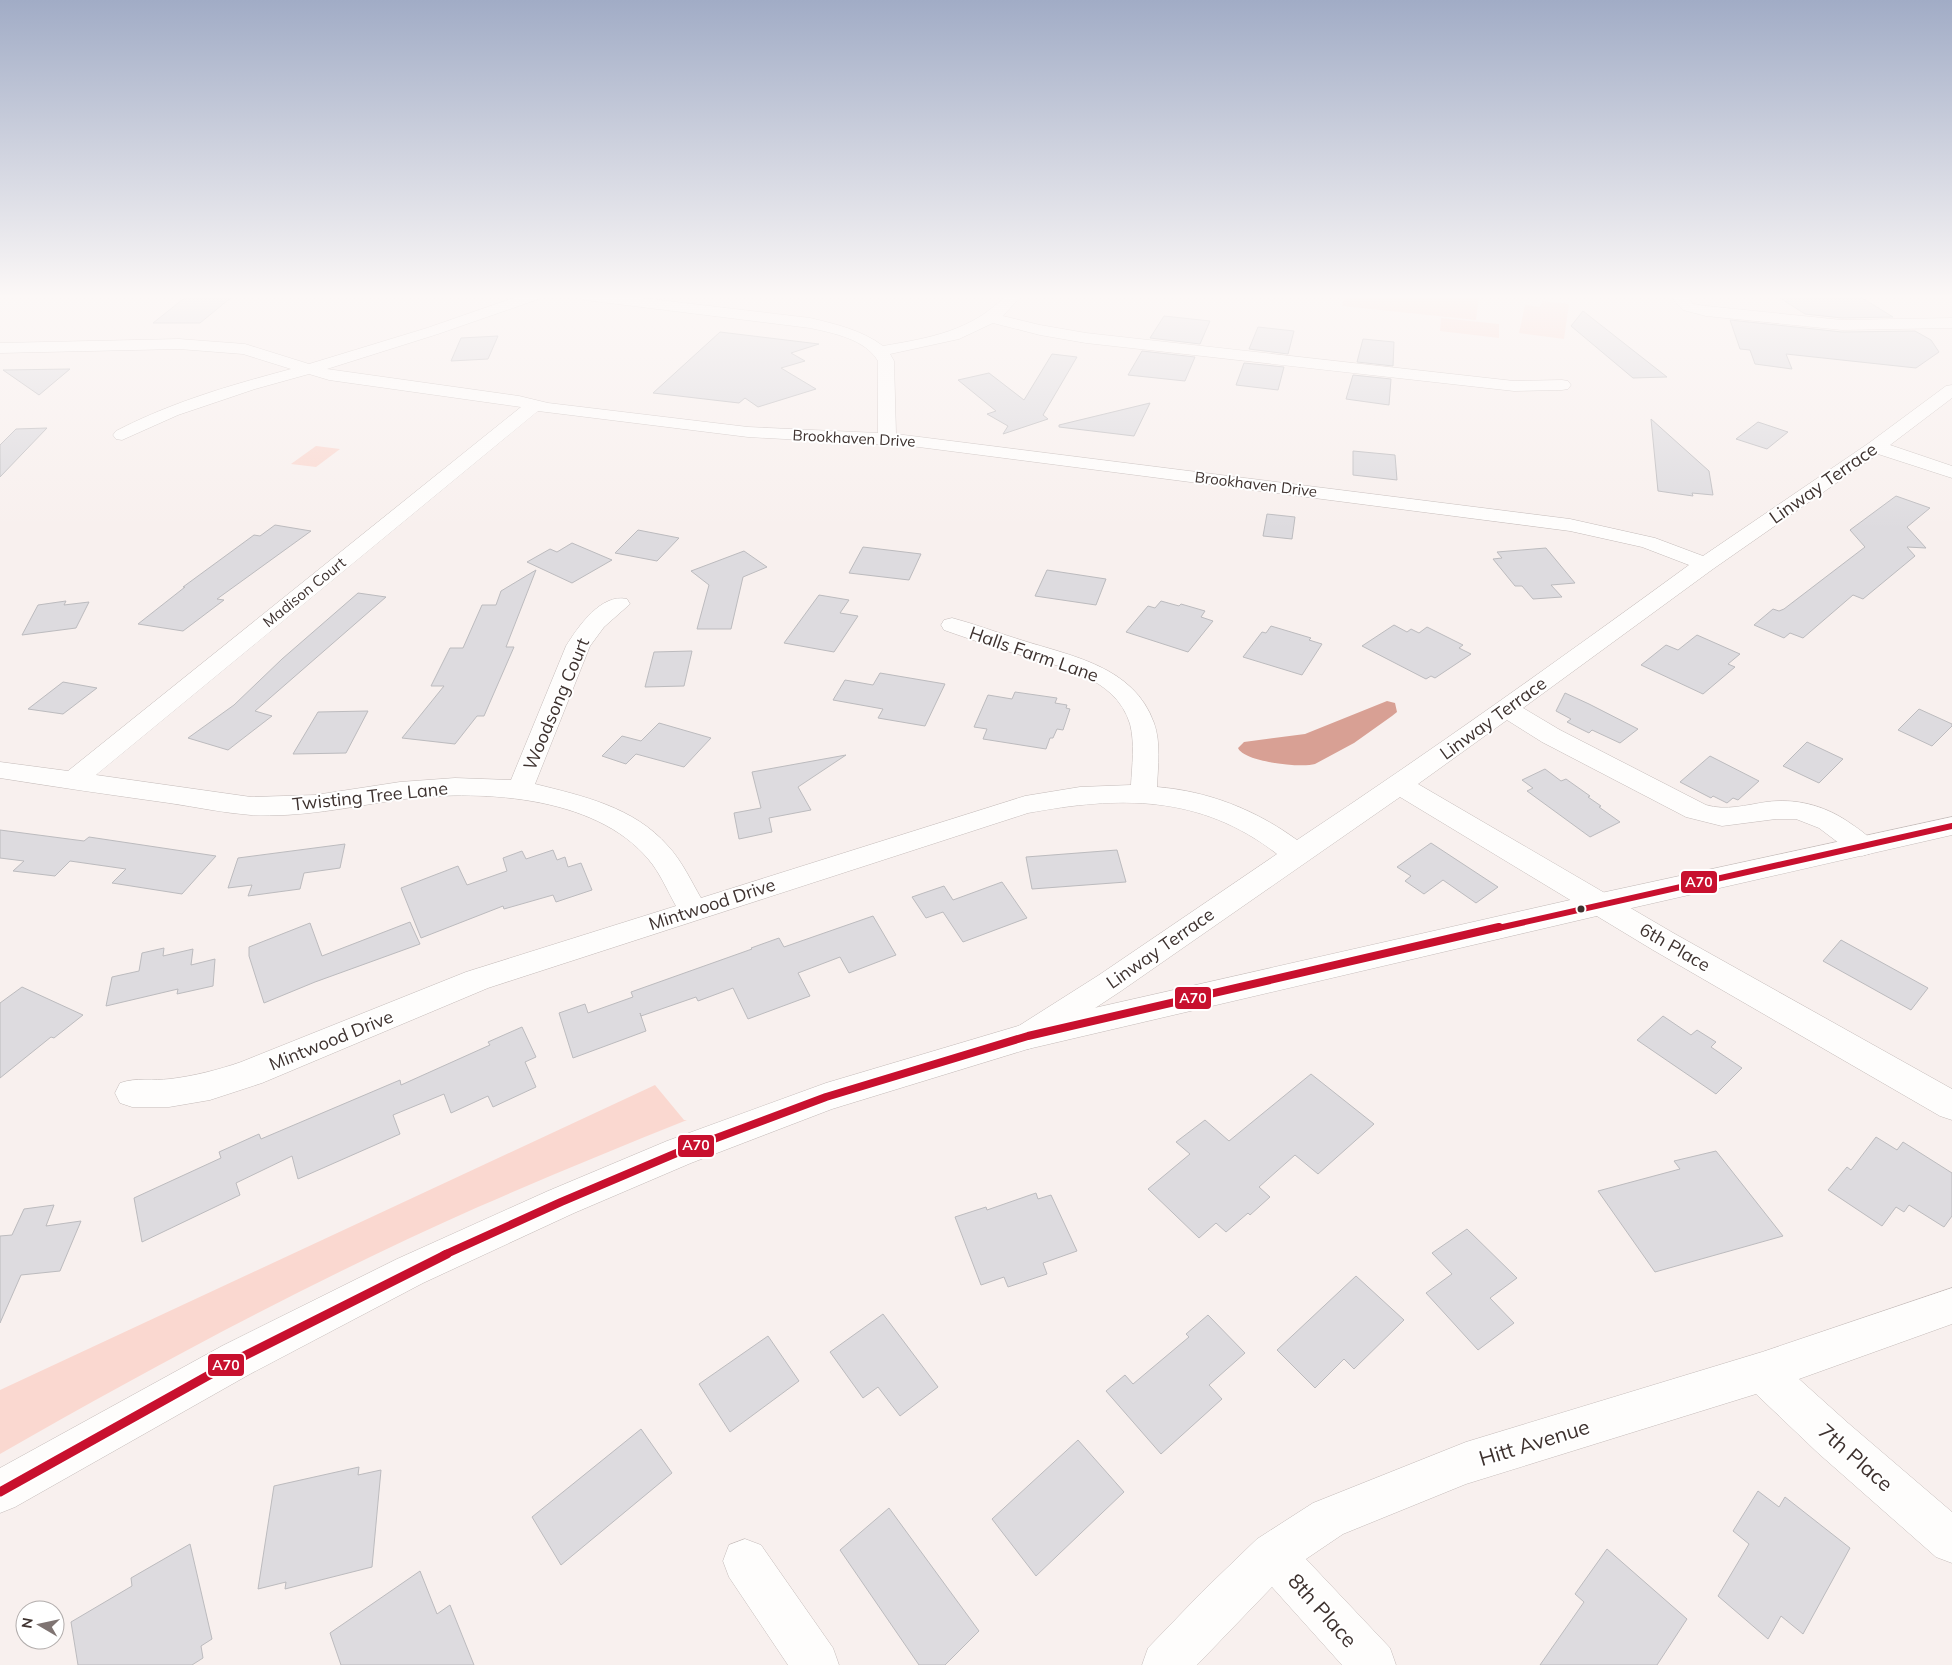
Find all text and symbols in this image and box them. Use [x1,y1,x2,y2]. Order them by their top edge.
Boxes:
street label: Brookhaven Drive [792,425,916,451]
street label: Linway Terrace [1765,437,1881,529]
street label: Brookhaven Drive [1194,467,1318,501]
street label: Madison Court [259,553,349,631]
street label: Halls Farm Lane [966,621,1102,687]
street label: Woodsong Court [518,634,594,774]
street label: Linway Terrace [1435,671,1551,765]
street label: Twisting Tree Lane [291,776,449,816]
line badge: A70 [1680,870,1718,894]
street label: Mintwood Drive [646,873,778,935]
text: A70 [1685,873,1713,891]
street label: Linway Terrace [1102,902,1218,994]
unlabelled marker [1576,904,1586,914]
street label: 6th Place [1636,918,1714,976]
line badge: A70 [1174,986,1212,1010]
text: A70 [1179,989,1207,1007]
street label: Mintwood Drive [266,1005,396,1075]
line badge: A70 [677,1134,715,1158]
text: A70 [682,1136,710,1154]
line badge: A70 [207,1353,245,1377]
text: A70 [212,1356,240,1374]
street label: Hitt Avenue [1476,1413,1592,1471]
street label: 7th Place [1813,1417,1899,1497]
street label: 8th Place [1283,1568,1363,1652]
north arrow [15,1600,65,1650]
text: N [17,1616,37,1630]

